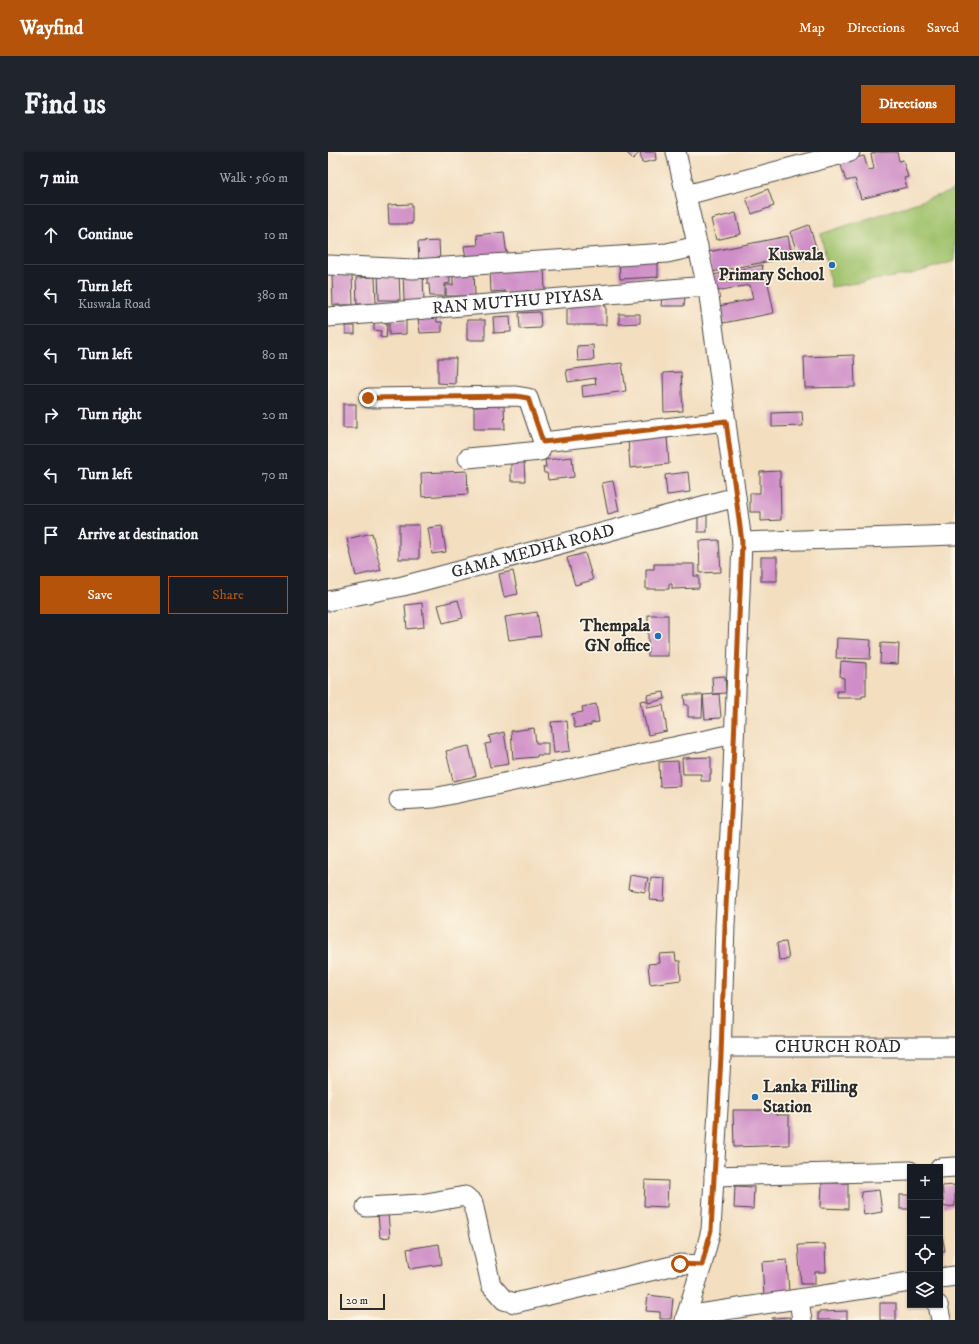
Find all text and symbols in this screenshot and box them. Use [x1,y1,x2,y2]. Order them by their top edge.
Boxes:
text: Wayfind [20,17,83,40]
text: Map [799,19,825,37]
text: Directions [847,19,905,37]
text: Saved [927,19,959,37]
button: Directions [861,85,955,123]
text: Find us [24,87,106,122]
text: 7 min [40,167,79,189]
text: Walk · 560 m [220,170,288,186]
icon: ahead [40,224,62,246]
text: Continue [78,225,133,244]
text: 10 m [264,227,288,243]
place label: Kuswala Primary School [719,244,825,286]
marker: Kuswala Primary School [827,260,837,270]
text: Turn left [78,277,132,296]
icon: left [40,284,62,306]
street label: RAN MUTHU PIYASA [432,284,603,319]
text: 380 m [257,287,288,303]
text: Kuswala Road [78,296,151,312]
icon: left [40,344,62,366]
text: Turn left [78,345,132,364]
text: 80 m [262,347,288,363]
route end [359,389,377,407]
icon: right [40,404,62,426]
text: Turn right [78,405,141,424]
text: 20 m [262,407,288,423]
icon: left [40,464,62,486]
text: Turn left [78,465,132,484]
text: 70 m [262,467,288,483]
street label: GAMA MEDHA ROAD [449,519,617,584]
icon: arrive [40,524,62,546]
text: Arrive at destination [78,525,198,544]
button: Save [40,576,160,614]
button: Share [168,576,288,614]
place label: Thempala GN office [579,615,651,657]
marker: Thempala GN office [653,631,663,641]
street label: CHURCH ROAD [775,1036,901,1058]
place label: Lanka Filling Station [763,1076,858,1118]
marker: Lanka Filling Station [750,1092,760,1102]
map controls [907,1164,943,1308]
button: + [907,1164,943,1200]
button: − [907,1200,943,1236]
button: locate [907,1236,943,1272]
route start [671,1255,689,1273]
button: layers [907,1272,943,1308]
scale bar [340,1292,385,1311]
text: 20 m [346,1294,368,1308]

